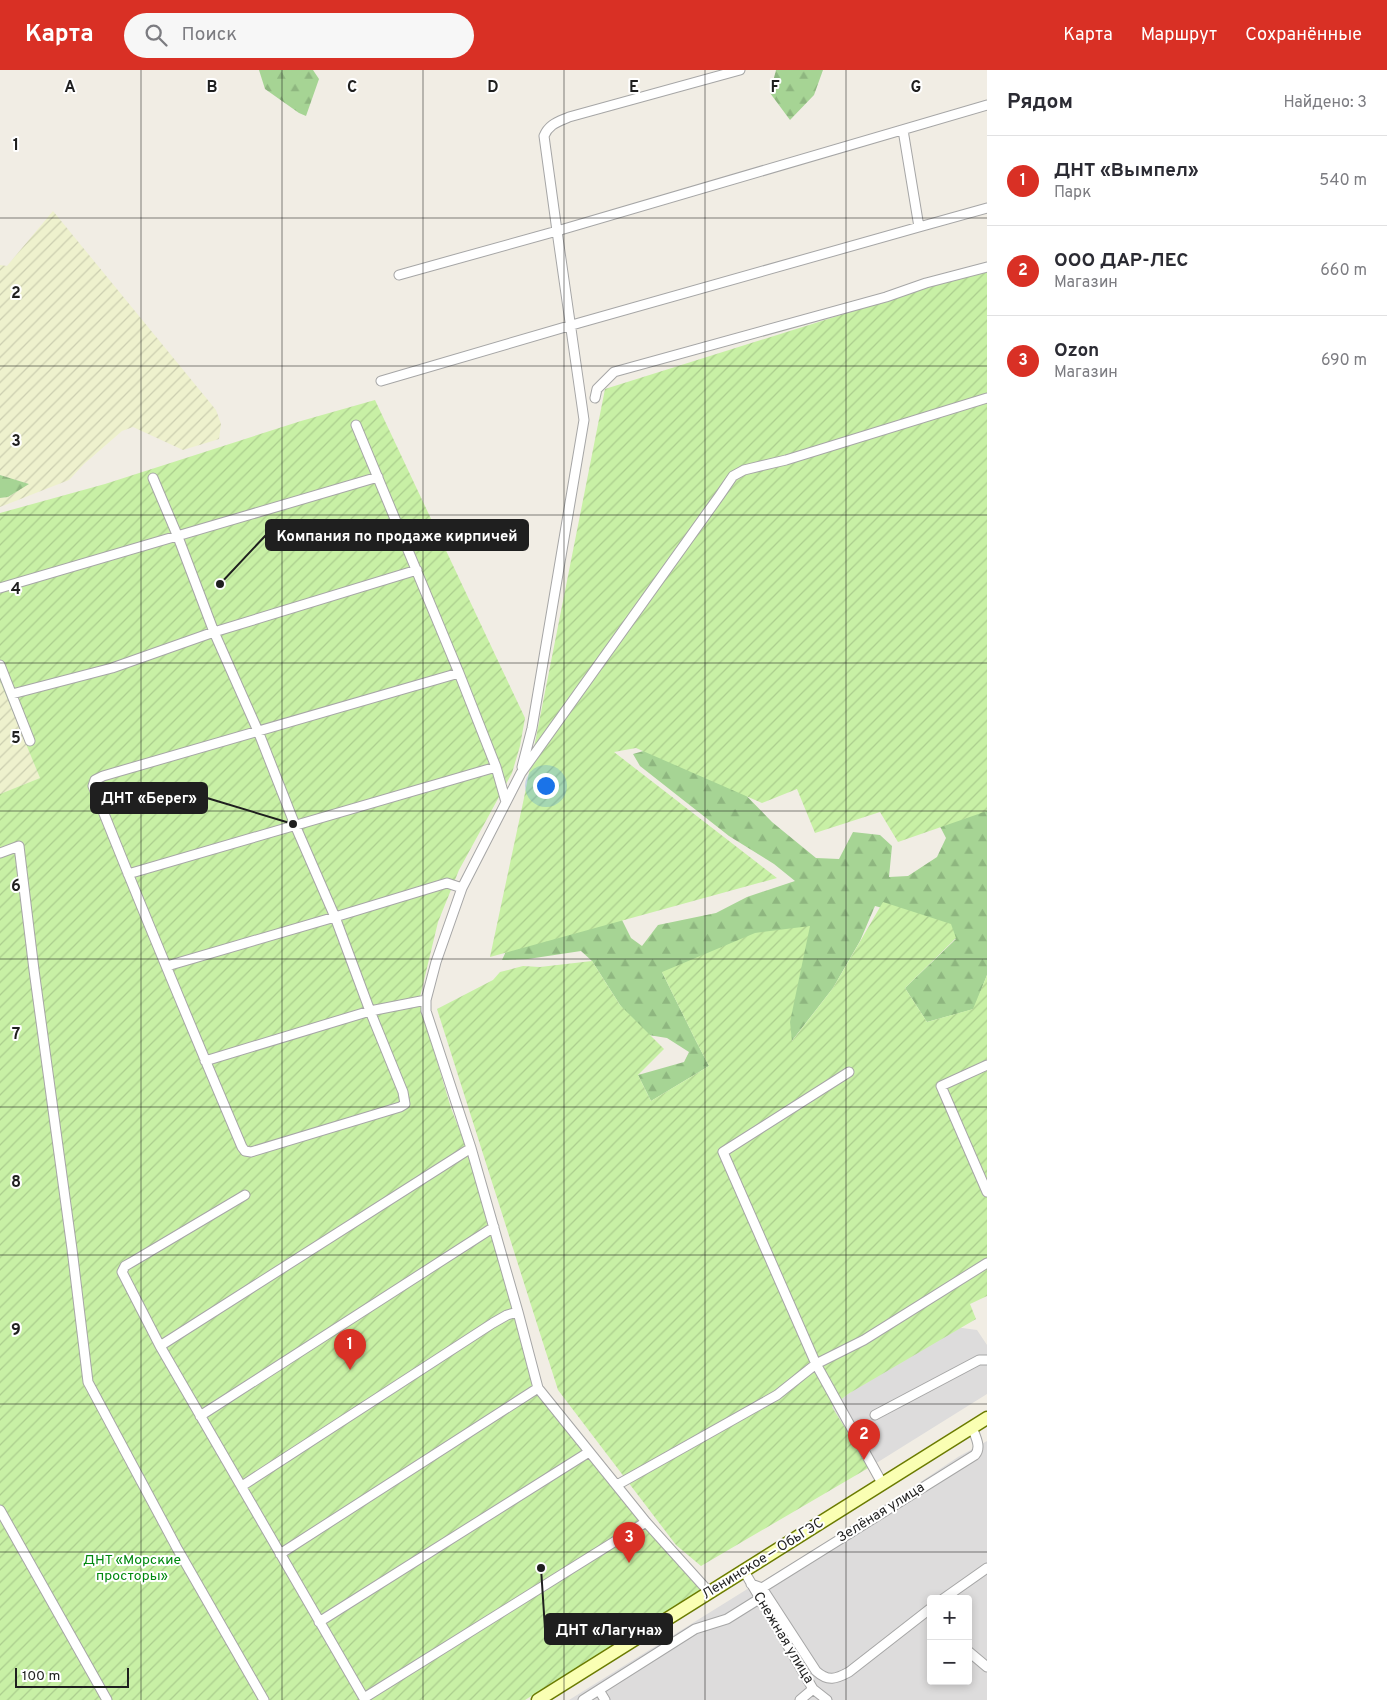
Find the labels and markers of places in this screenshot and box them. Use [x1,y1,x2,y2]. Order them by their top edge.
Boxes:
callout: Компания по продаже кирпичей [266,520,528,550]
callout: ДНТ «Берег» [91,783,207,813]
pin: 1 [334,1329,366,1370]
pin: 2 [848,1419,880,1460]
pin: 3 [613,1522,645,1563]
callout: ДНТ «Лагуна» [545,1614,672,1644]

